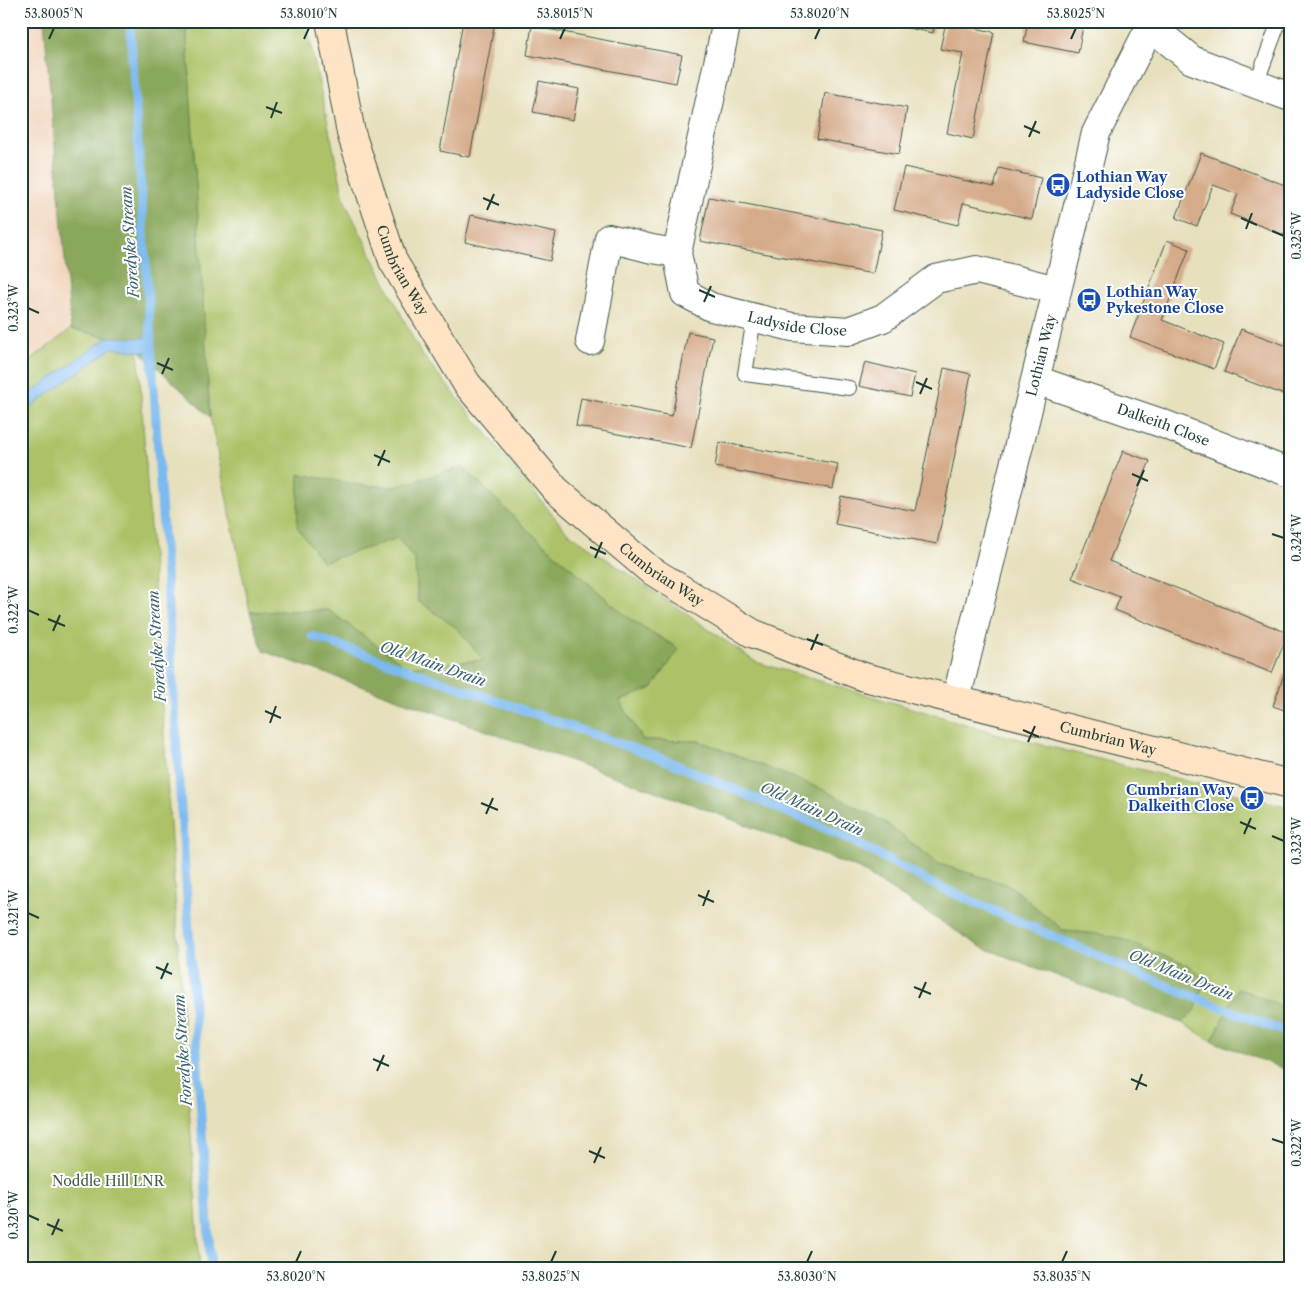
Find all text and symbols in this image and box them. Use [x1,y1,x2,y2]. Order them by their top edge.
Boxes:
text: 53.8005°N [24,6,84,21]
text: 53.8010°N [280,6,338,21]
text: 53.8015°N [537,6,593,21]
text: 53.8020°N [790,6,850,21]
text: 53.8025°N [1047,6,1105,21]
place label: Lothian Way Ladyside Close [1076,168,1184,202]
bus stop icon: Lothian Way Ladyside Close [1045,172,1071,198]
water label: Foredyke Stream [116,185,143,300]
text: 0.325°W [1289,211,1304,260]
street label: Cumbrian Way [373,223,433,319]
text: 0.323°W [6,283,21,332]
place label: Lothian Way Pykestone Close [1106,283,1224,317]
bus stop icon: Lothian Way Pykestone Close [1076,287,1102,313]
street label: Ladyside Close [746,307,848,340]
street label: Lothian Way [1022,312,1060,398]
street label: Dalkeith Close [1115,400,1212,450]
text: 0.324°W [1289,513,1304,562]
street label: Cumbrian Way [615,539,707,610]
text: 0.322°W [6,585,21,634]
water label: Foredyke Stream [143,589,170,704]
water label: Old Main Drain [378,637,489,691]
street label: Cumbrian Way [1058,717,1159,759]
water label: Old Main Drain [758,777,867,840]
place label: Cumbrian Way Dalkeith Close [1126,781,1234,815]
bus stop icon: Cumbrian Way Dalkeith Close [1239,785,1265,811]
text: 0.323°W [1289,816,1304,865]
text: 0.321°W [6,889,21,936]
water label: Old Main Drain [1126,945,1236,1004]
water label: Foredyke Stream [169,993,196,1108]
text: 0.322°W [1289,1118,1304,1167]
park label: Noddle Hill LNR [52,1172,165,1190]
text: 0.320°W [6,1190,21,1239]
text: 53.8020°N [266,1269,326,1284]
text: 53.8025°N [522,1269,580,1284]
text: 53.8030°N [777,1269,837,1284]
text: 53.8035°N [1033,1269,1091,1284]

